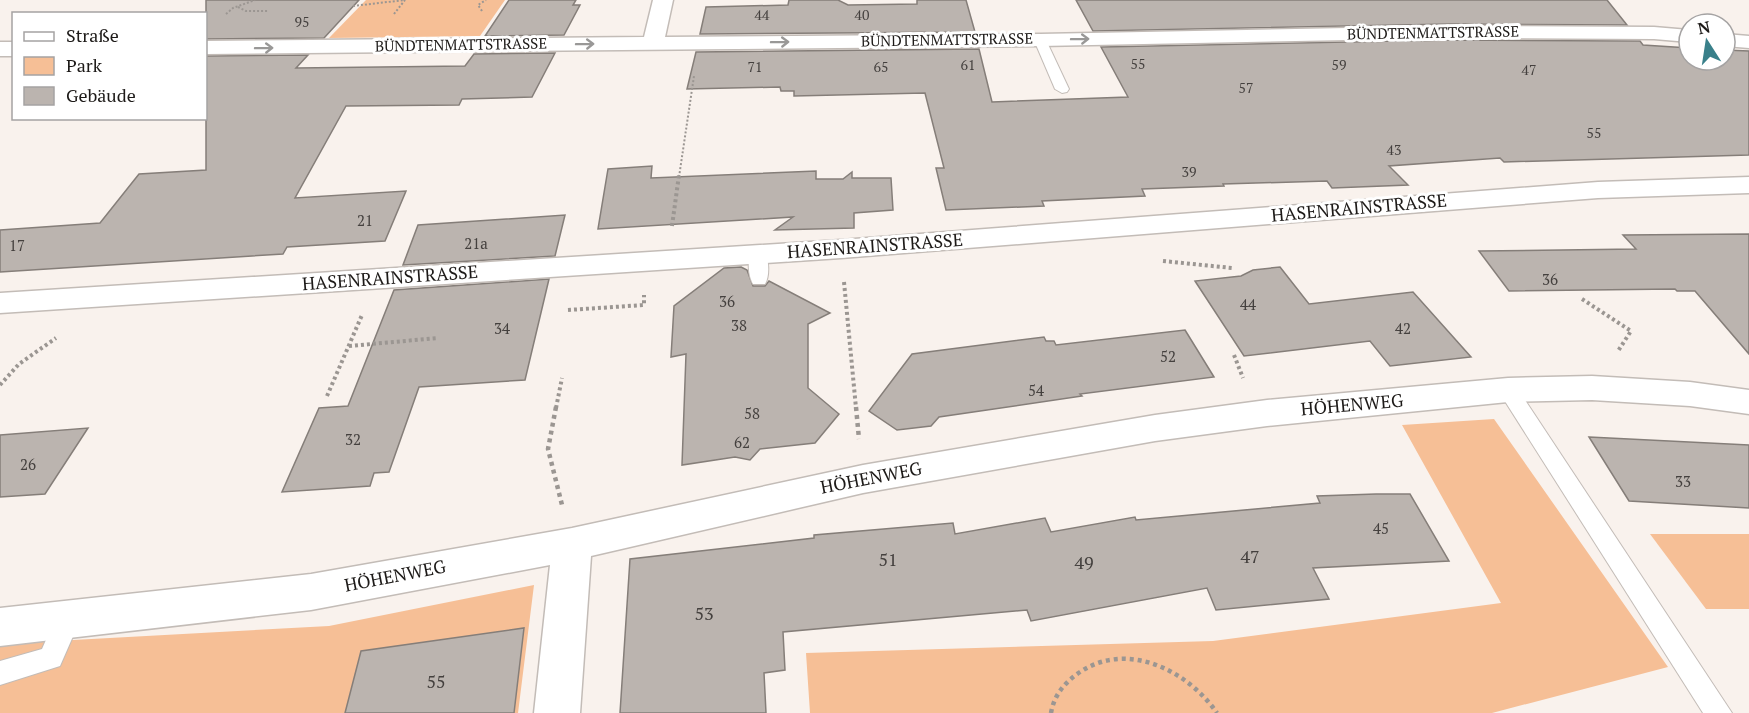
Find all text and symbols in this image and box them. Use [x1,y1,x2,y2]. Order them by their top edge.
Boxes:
house number: 44 [755,5,770,24]
house number: 40 [855,5,869,24]
legend [12,12,207,120]
house number: 95 [295,12,309,31]
north arrow [1677,12,1737,72]
text: N [1696,15,1712,39]
street label: BÜNDTENMATTSTRASSE [1347,20,1519,44]
text: Straße [66,23,119,47]
street label: BÜNDTENMATTSTRASSE [861,27,1033,51]
street label: BÜNDTENMATTSTRASSE [375,32,547,56]
one-way arrow [1069,33,1089,45]
one-way arrow [769,36,789,48]
one-way arrow [574,38,594,49]
one-way arrow [253,42,273,53]
text: Park [66,53,103,77]
house number: 55 [1131,54,1145,73]
house number: 61 [961,55,975,74]
house number: 59 [1332,55,1346,74]
house number: 71 [748,57,762,76]
house number: 65 [874,57,888,76]
house number: 47 [1522,60,1536,79]
house number: 57 [1239,78,1253,97]
text: Gebäude [66,83,136,107]
house number: 55 [1587,123,1601,142]
house number: 43 [1387,140,1401,159]
house number: 39 [1182,162,1196,181]
street label: HASENRAINSTRASSE [1270,187,1448,227]
house number: 21 [357,210,373,230]
street label: HASENRAINSTRASSE [786,227,964,263]
house number: 21a [464,233,488,253]
house number: 17 [9,235,25,255]
street label: HASENRAINSTRASSE [301,259,479,295]
house number: 36 [1542,269,1558,289]
house number: 36 [719,291,735,311]
house number: 44 [1240,294,1256,314]
house number: 38 [731,315,747,335]
house number: 34 [494,318,510,338]
house number: 42 [1395,318,1411,338]
house number: 52 [1160,346,1176,366]
house number: 54 [1028,380,1044,400]
street label: HÖHENWEG [1300,388,1405,420]
house number: 58 [744,403,760,423]
house number: 32 [345,429,361,449]
house number: 62 [734,432,750,452]
house number: 26 [20,454,36,474]
street label: HÖHENWEG [818,455,924,499]
house number: 33 [1675,471,1691,491]
house number: 45 [1373,518,1389,538]
house number: 47 [1240,544,1260,568]
house number: 51 [878,547,898,571]
house number: 49 [1074,550,1094,574]
street label: HÖHENWEG [342,553,448,597]
house number: 53 [694,601,714,625]
house number: 55 [426,669,446,693]

